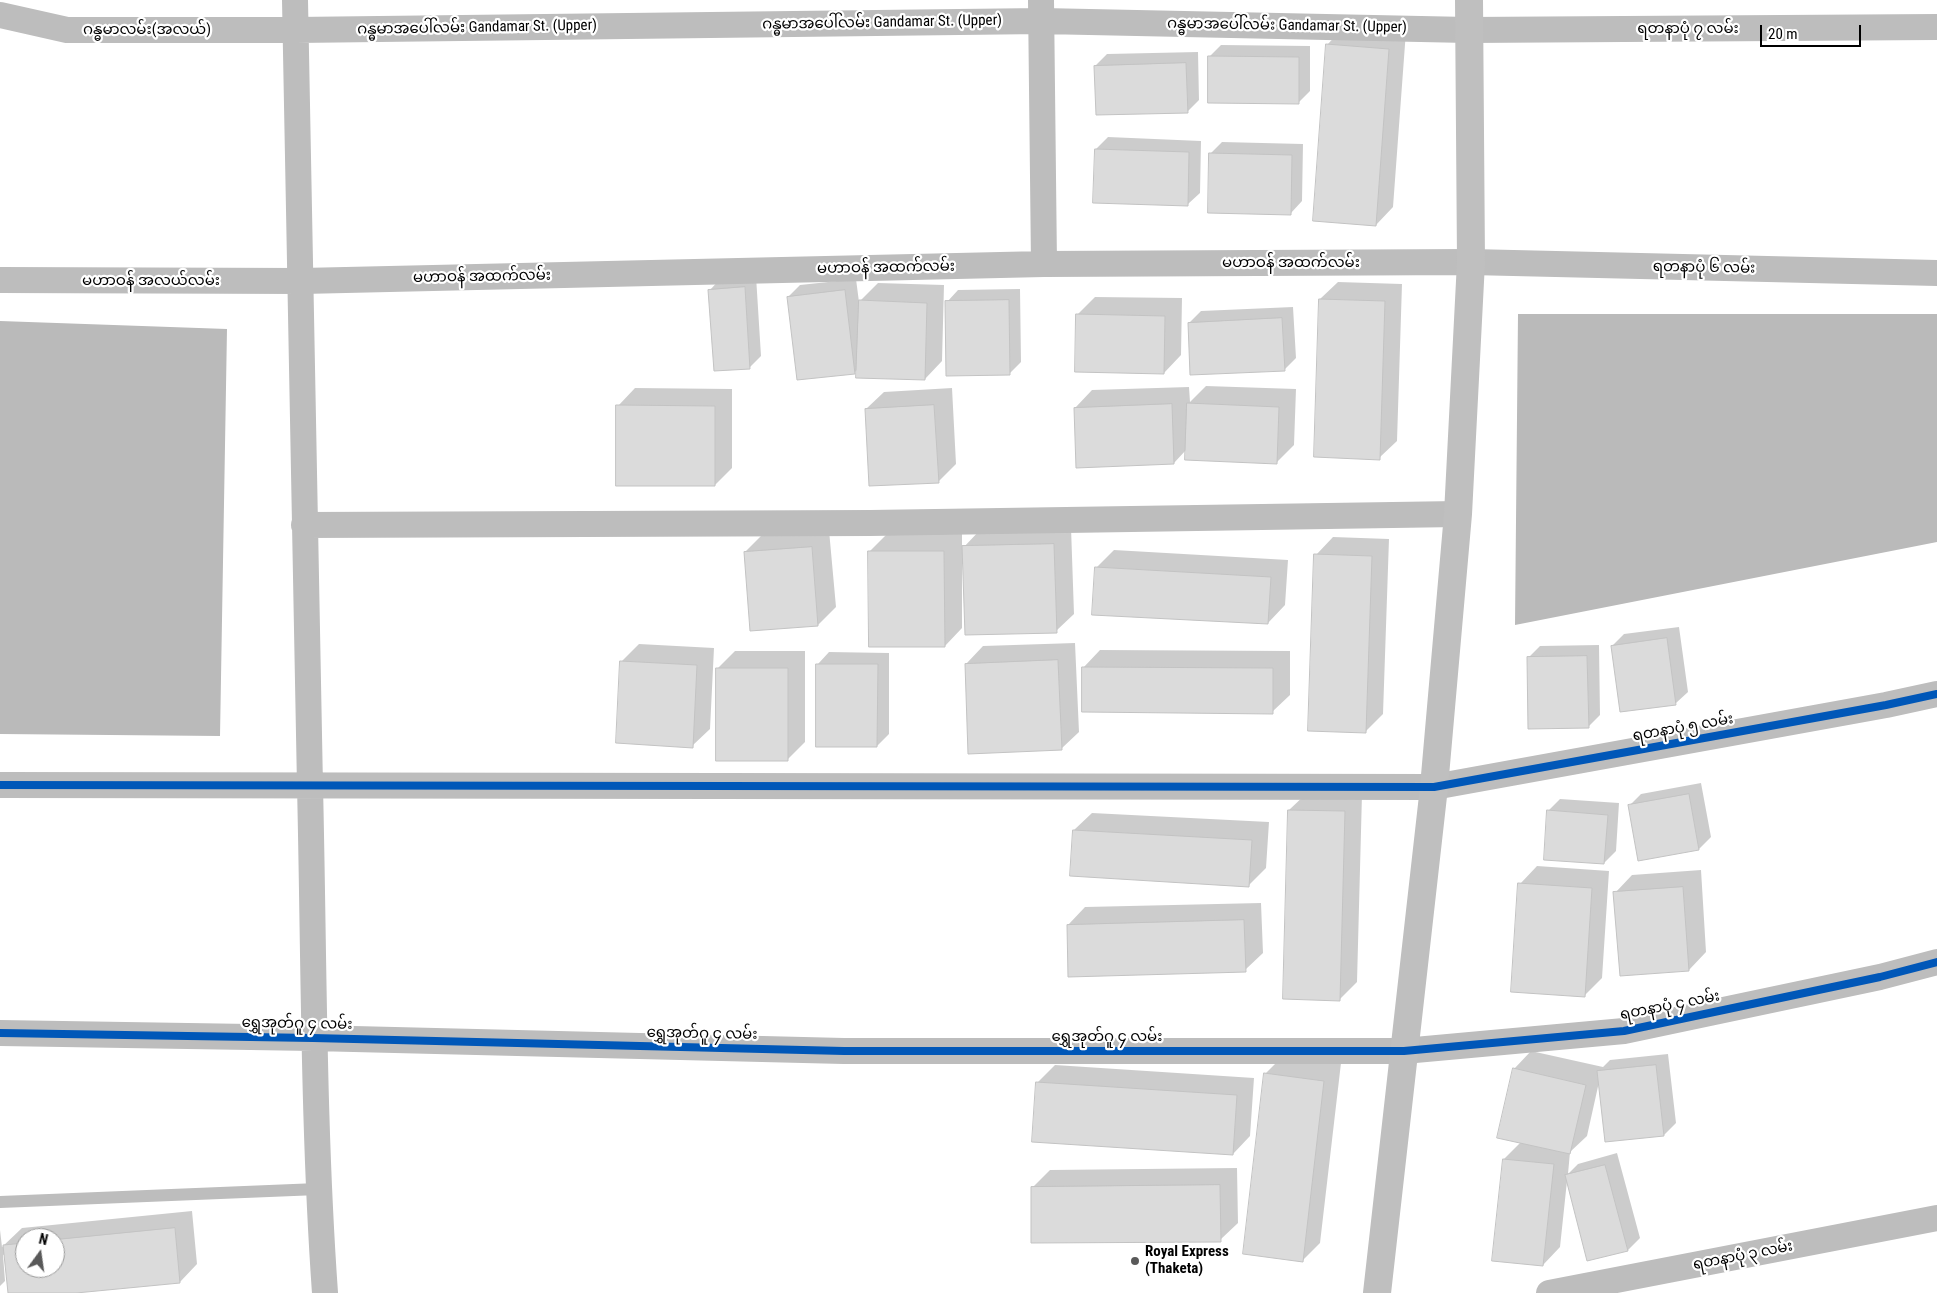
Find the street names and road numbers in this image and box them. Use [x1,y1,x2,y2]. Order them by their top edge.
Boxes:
street label: ဂန္ဓမာအပေါ်လမ်း Gandamar St. (Upper) [762,12,1002,34]
street label: ဂန္ဓမာအပေါ်လမ်း Gandamar St. (Upper) [1167,15,1407,37]
street label: ဂန္ဓမာအပေါ်လမ်း Gandamar St. (Upper) [357,17,597,39]
street label: ရတနာပုံ ၇ လမ်း [1637,20,1739,38]
street label: ဂန္ဓမာလမ်း(အလယ်) [83,21,211,39]
street label: မဟာဝန် အထက်လမ်း [1222,254,1360,272]
street label: မဟာဝန် အထက်လမ်း [817,258,955,278]
street label: ရတနာပုံ ၆ လမ်း [1653,258,1755,278]
street label: မဟာဝန် အထက်လမ်း [413,267,551,287]
street label: မဟာဝန် အလယ်လမ်း [82,272,220,290]
street label: ရတနာပုံ ၅ လမ်း [1631,710,1735,746]
street label: ရတနာပုံ ၄ လမ်း [1619,988,1721,1024]
street label: ရွှေအုတ်ဂူ ၄ လမ်း [241,1014,353,1034]
street label: ရွှေအုတ်ဂူ ၄ လမ်း [646,1024,758,1044]
street label: ရွှေအုတ်ဂူ ၄ လမ်း [1052,1028,1162,1046]
street label: ရတနာပုံ ၃ လမ်း [1692,1238,1794,1274]

